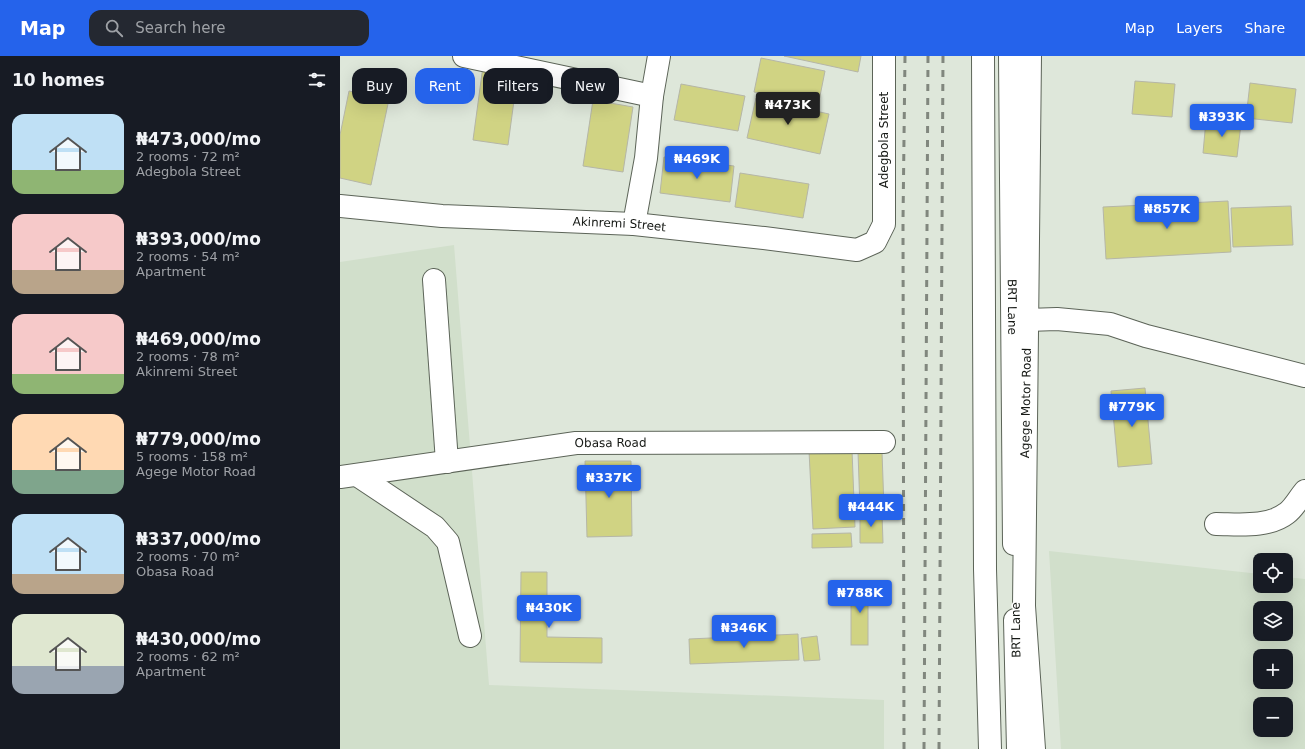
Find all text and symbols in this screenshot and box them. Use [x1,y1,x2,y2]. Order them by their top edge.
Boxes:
search box [89,10,369,46]
text: Map [20,17,65,39]
icon: search [103,17,125,39]
text: Search here [135,19,225,37]
text: Map [1125,20,1154,36]
text: Layers [1176,20,1223,36]
text: Share [1245,20,1285,36]
chip: Buy [352,68,407,104]
chip: Rent [415,68,475,104]
chip: Filters [483,68,553,104]
chip: New [561,68,619,104]
icon: filters [306,69,328,91]
text: 10 homes [12,70,105,90]
street label: Adegbola Street [877,91,891,188]
pin: ₦473K [760,92,816,126]
text: ₦473K [765,97,811,112]
pin: ₦393K [1194,104,1250,138]
text: ₦393K [1199,109,1245,124]
text: ₦473,000/mo [136,129,261,149]
icon: home [44,130,92,178]
pin: ₦469K [669,146,725,180]
text: 2 rooms · 72 m² [136,149,240,164]
text: ₦469K [674,151,720,166]
text: Adegbola Street [136,164,241,179]
pin: ₦857K [1139,196,1195,230]
text: ₦857K [1144,201,1190,216]
street label: Akinremi Street [572,214,667,234]
text: ₦393,000/mo [136,229,261,249]
icon: home [44,230,92,278]
text: 2 rooms · 54 m² [136,249,240,264]
text: Apartment [136,264,206,279]
street label: BRT Lane [1005,279,1019,335]
text: ₦469,000/mo [136,329,261,349]
icon: home [44,330,92,378]
street label: Agege Motor Road [1018,348,1034,458]
text: 2 rooms · 78 m² [136,349,240,364]
text: Akinremi Street [136,364,237,379]
pin: ₦779K [1104,394,1160,428]
text: ₦779K [1109,399,1155,414]
text: ₦779,000/mo [136,429,261,449]
icon: home [44,430,92,478]
street label: Obasa Road [575,436,647,450]
text: 5 rooms · 158 m² [136,449,248,464]
text: Agege Motor Road [136,464,256,479]
pin: ₦337K [581,465,637,499]
text: ₦337K [586,470,632,485]
pin: ₦444K [843,494,899,528]
text: ₦444K [848,499,894,514]
text: ₦337,000/mo [136,529,261,549]
icon: home [44,530,92,578]
text: 2 rooms · 70 m² [136,549,240,564]
map controls [1253,553,1293,737]
button: locate [1253,553,1293,593]
text: Obasa Road [136,564,214,579]
pin: ₦788K [832,580,888,614]
text: ₦788K [837,585,883,600]
pin: ₦430K [521,595,577,629]
text: ₦430K [526,600,572,615]
button: layers [1253,601,1293,641]
street label: BRT Lane [1009,602,1023,658]
pin: ₦346K [716,615,772,649]
text: ₦346K [721,620,767,635]
text: ₦430,000/mo [136,629,261,649]
icon: home [44,630,92,678]
text: 2 rooms · 62 m² [136,649,240,664]
button: + [1253,649,1293,689]
text: Apartment [136,664,206,679]
button: − [1253,697,1293,737]

